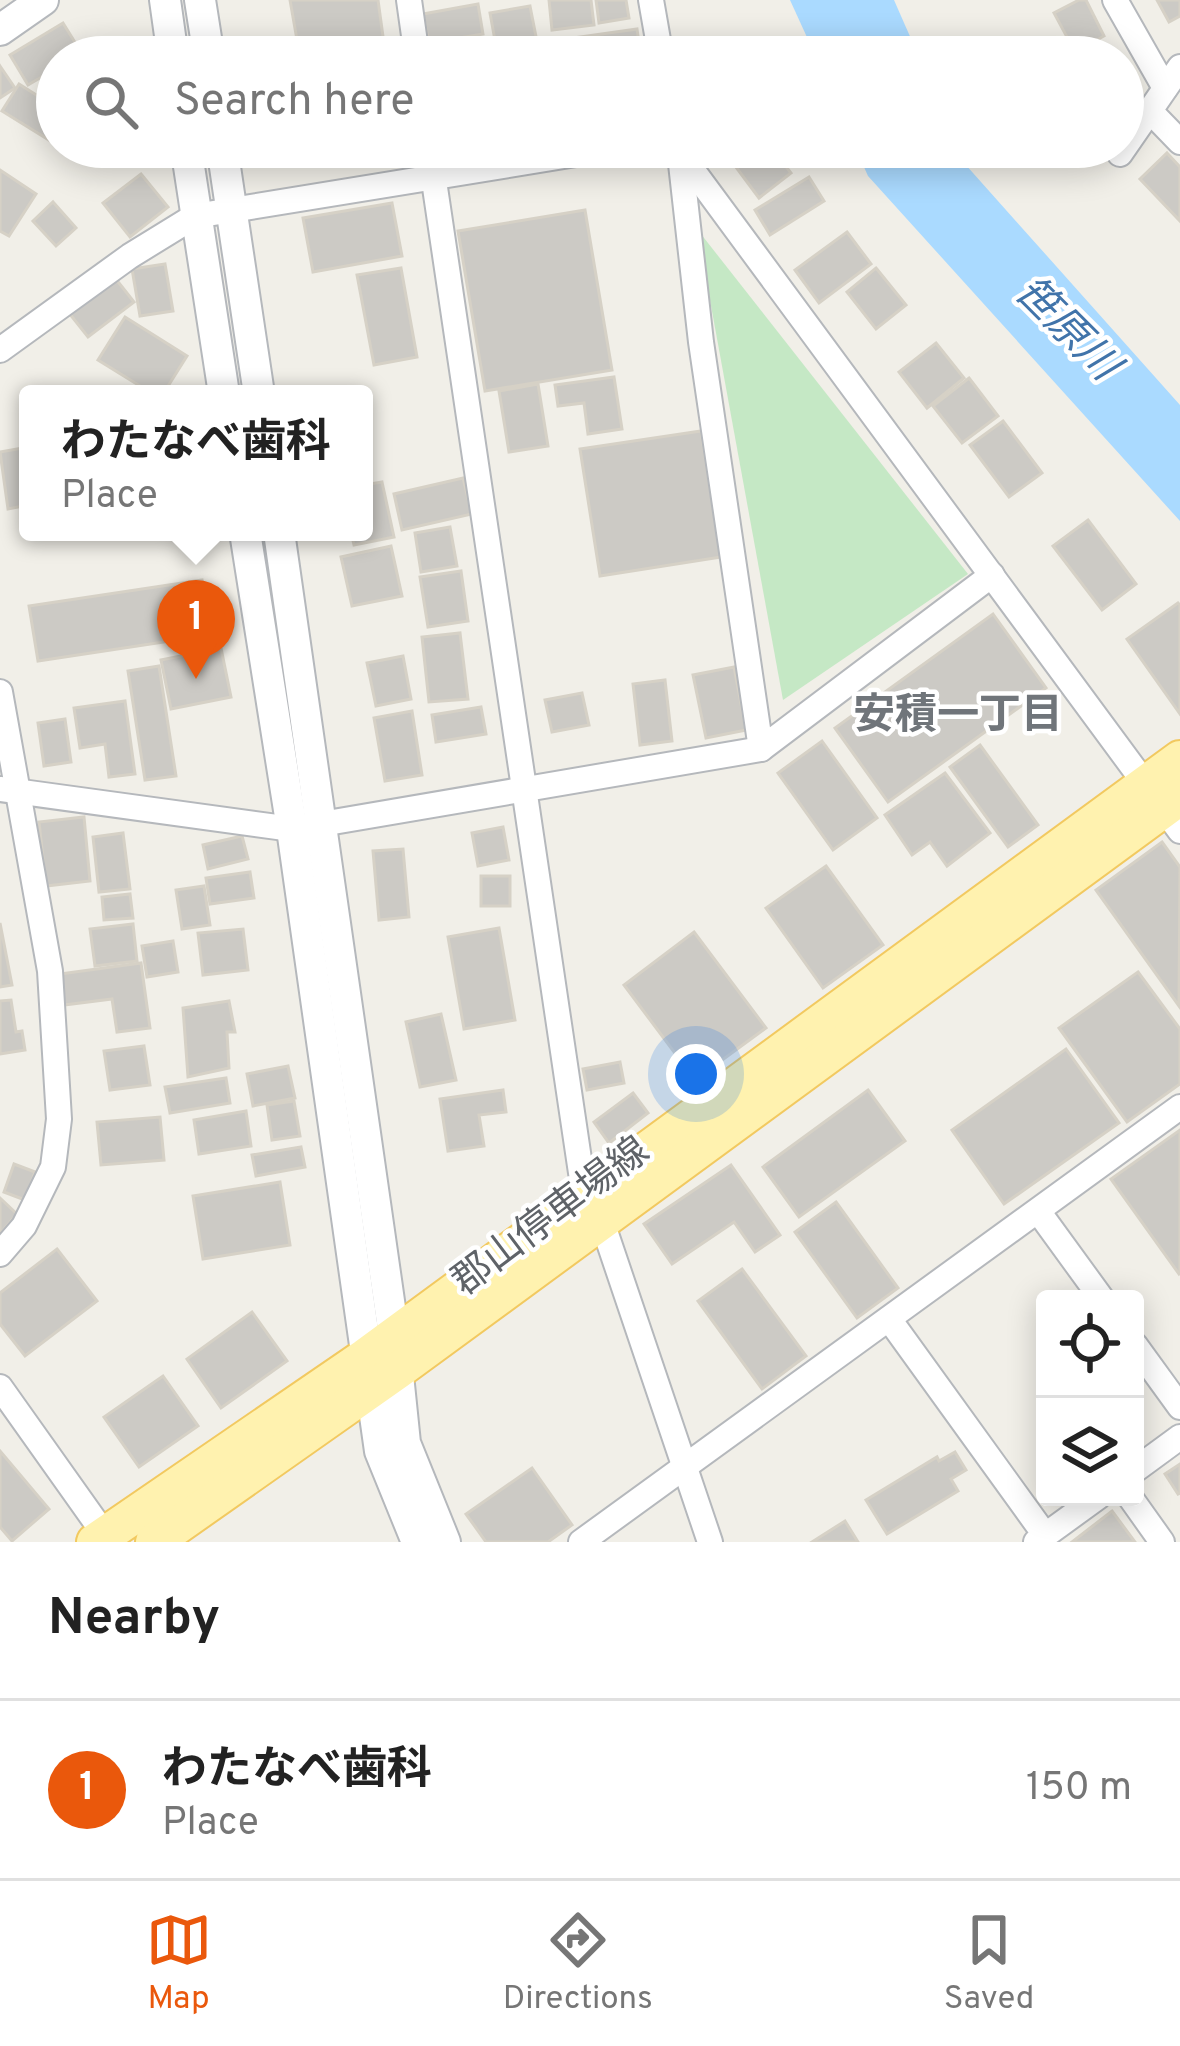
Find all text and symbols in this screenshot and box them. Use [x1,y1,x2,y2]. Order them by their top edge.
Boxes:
search box [36,36,1144,168]
icon: search [78,69,144,135]
text: Search here [174,74,414,131]
water label: 笹原川 [1002,267,1131,396]
popup [19,385,373,541]
text: わたなべ歯科 [61,416,331,473]
text: Place [61,473,158,522]
pin: 1 [157,580,235,679]
district label: 安積一丁目 [853,691,1063,744]
your location [666,1044,726,1104]
street label: 郡山停車場線 [444,1128,660,1308]
map controls [1036,1290,1144,1506]
button: locate [1036,1290,1144,1398]
button: layers [1036,1398,1144,1506]
text: Nearby [48,1588,220,1653]
text: わたなべ歯科 [162,1743,432,1800]
text: 1 [79,1765,95,1814]
text: 150 m [1026,1765,1132,1814]
text: Place [162,1800,259,1849]
tab: Map [146,1907,212,2021]
tab: Directions [503,1907,653,2021]
tab: Saved [944,1907,1034,2021]

